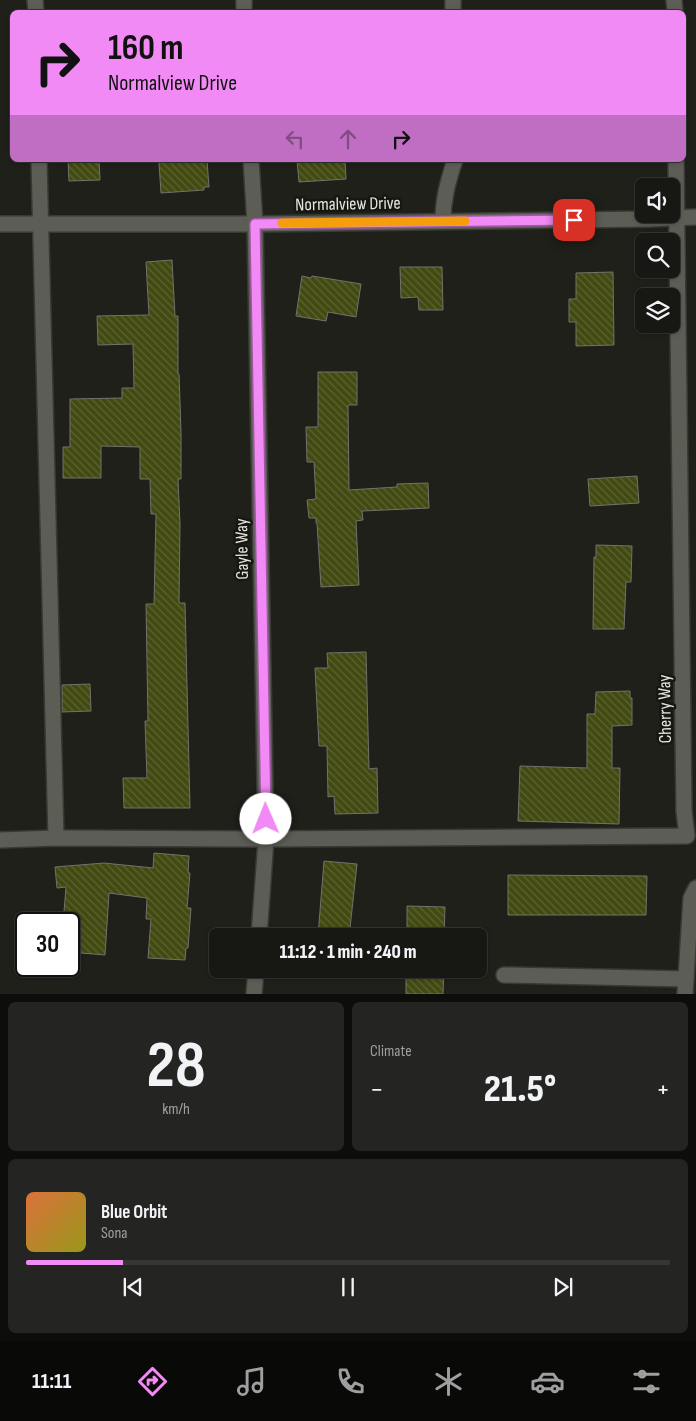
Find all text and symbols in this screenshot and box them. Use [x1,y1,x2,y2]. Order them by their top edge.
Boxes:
text: 160 m [108,27,184,70]
icon: right [25,30,90,95]
text: Normalview Drive [108,70,237,97]
icon: left [281,125,309,153]
icon: ahead [334,125,362,153]
icon: right [387,125,415,153]
map controls [635,178,680,333]
button: sound [635,178,680,223]
street label: Normalview Drive [295,193,401,215]
pin [553,199,595,241]
icon: arrive [560,206,588,234]
button: search [635,233,680,278]
button: layers [635,288,680,333]
street label: Gayle Way [231,518,253,580]
street label: Cherry Way [654,674,676,744]
position arrow [239,792,291,844]
speed limit sign: 30 [15,912,80,977]
text: 11:12 · 1 min · 240 m [280,941,416,964]
text: 28 [146,1028,206,1106]
text: Climate [370,1042,412,1061]
text: 21.5° [484,1067,556,1112]
text: − [370,1073,384,1106]
text: + [656,1073,670,1106]
text: km/h [162,1100,190,1119]
text: Blue Orbit [101,1201,167,1224]
text: Sona [101,1224,128,1243]
icon: previous [119,1273,147,1301]
icon: pause [334,1273,362,1301]
icon: next [549,1273,577,1301]
icon: directions [135,1364,170,1399]
icon: music [234,1364,269,1399]
icon: phone [333,1364,368,1399]
icon: climate [431,1364,466,1399]
icon: car [530,1364,565,1399]
icon: filters [629,1364,664,1399]
text: 11:11 [32,1368,71,1395]

